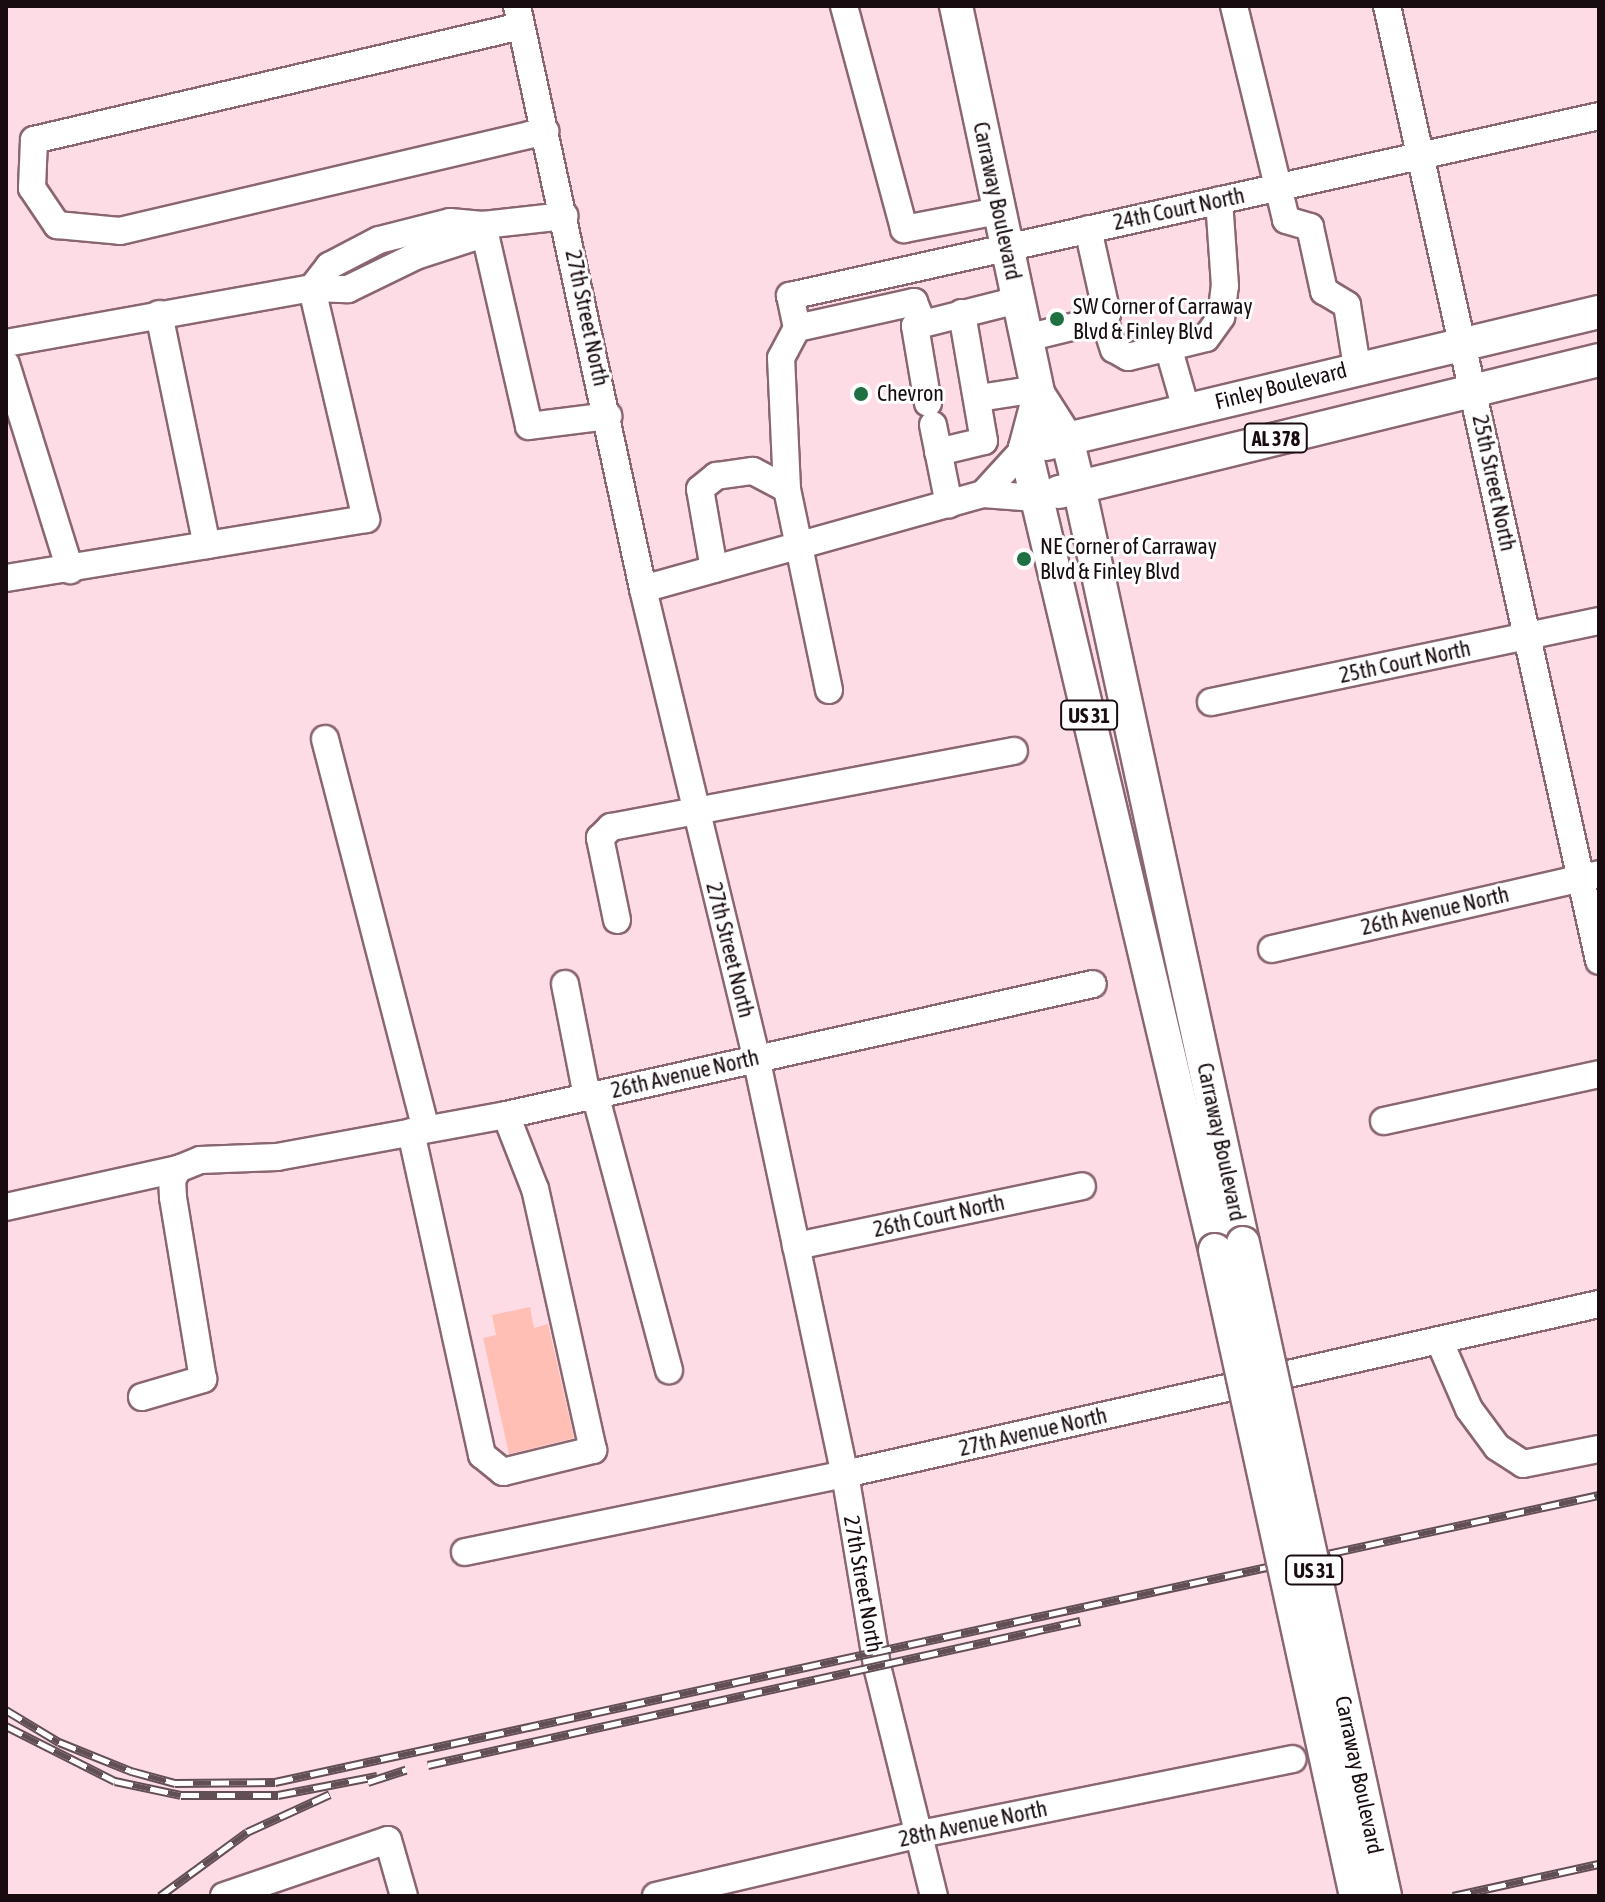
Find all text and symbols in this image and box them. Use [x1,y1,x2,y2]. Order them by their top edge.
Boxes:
street label: Carraway Boulevard [967,120,1027,282]
street label: 24th Court North [1111,182,1247,236]
street label: 27th Street North [560,247,614,389]
place label: SW Corner of Carraway Blvd & Finley Blvd [1073,293,1253,344]
marker: SW Corner of Carraway Blvd & Finley Blvd [1048,310,1066,328]
street label: Finley Boulevard [1212,357,1350,415]
place label: Chevron [877,381,944,407]
marker: Chevron [852,385,870,403]
street label: 25th Street North [1467,412,1521,554]
road number: AL 378 [1242,422,1310,454]
place label: NE Corner of Carraway Blvd & Finley Blvd [1040,533,1217,584]
marker: NE Corner of Carraway Blvd & Finley Blvd [1015,550,1033,568]
street label: 25th Court North [1337,635,1473,689]
road number: US 31 [1059,699,1119,731]
street label: 27th Street North [700,880,760,1020]
street label: 26th Avenue North [1358,881,1512,941]
street label: 26th Avenue North [608,1044,762,1104]
street label: Carraway Boulevard [1191,1061,1251,1223]
street label: 26th Court North [871,1189,1007,1243]
street label: 27th Avenue North [956,1402,1110,1462]
street label: 27th Street North [838,1513,888,1655]
road number: US 31 [1284,1554,1344,1586]
street label: Carraway Boulevard [1329,1694,1389,1856]
street label: 28th Avenue North [896,1795,1050,1853]

